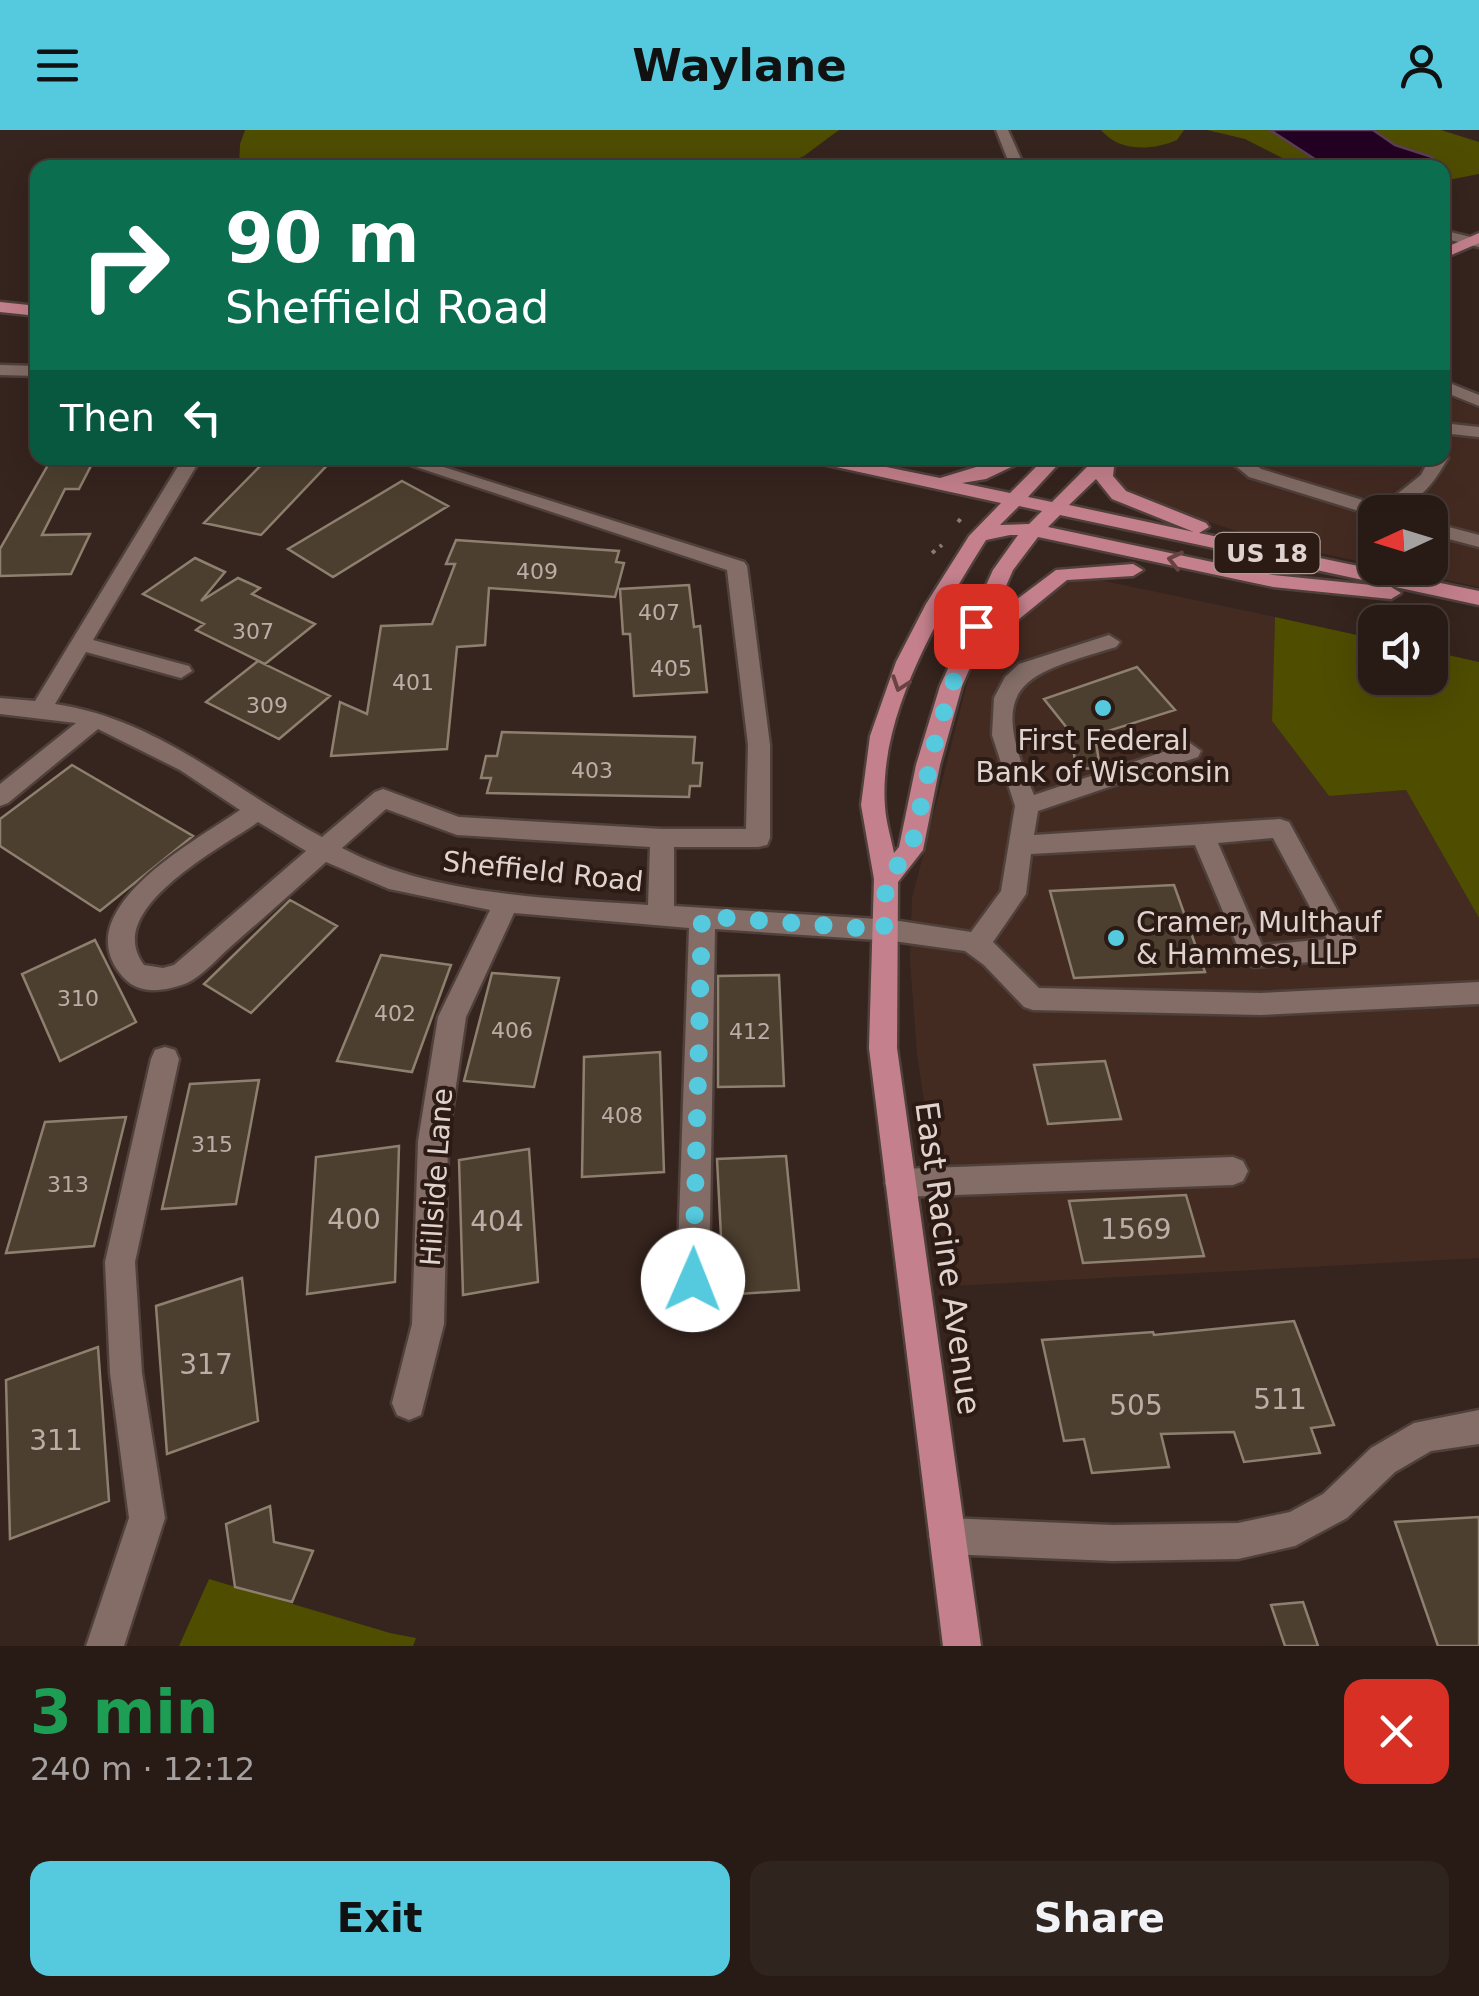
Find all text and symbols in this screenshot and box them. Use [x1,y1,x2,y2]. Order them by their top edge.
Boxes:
icon: menu [30,38,85,93]
icon: person [1394,38,1449,93]
text: Waylane [632,39,847,92]
text: 90 m [225,197,420,279]
icon: right [60,200,190,330]
text: Sheffield Road [225,281,549,334]
icon: left [175,390,230,445]
text: Then [60,396,155,440]
north arrow [1358,495,1448,585]
map controls [1358,495,1448,695]
road number: US 18 [1214,533,1320,573]
one-way arrow [1167,551,1184,572]
house number: 409 [516,559,558,584]
pin [934,584,1019,669]
icon: arrive [949,599,1004,654]
house number: 407 [638,600,680,625]
button: sound [1358,605,1448,695]
house number: 307 [232,619,274,644]
house number: 405 [650,656,692,681]
house number: 401 [392,670,434,695]
one-way arrow [891,674,911,691]
house number: 309 [246,693,288,718]
marker: First Federal Bank of Wisconsin [1092,697,1114,719]
place label: First Federal Bank of Wisconsin [976,724,1230,789]
house number: 403 [571,758,613,783]
street label: Sheffield Road [441,845,645,898]
place label: Cramer, Multhauf & Hammes, LLP [1136,906,1382,971]
marker: Cramer, Multhauf & Hammes, LLP [1105,927,1127,949]
house number: 310 [57,986,99,1011]
house number: 402 [374,1001,416,1026]
house number: 406 [491,1018,533,1043]
house number: 412 [729,1019,771,1044]
street label: Hillside Lane [414,1087,459,1267]
street label: East Racine Avenue [907,1099,989,1417]
house number: 408 [601,1103,643,1128]
house number: 315 [191,1132,233,1157]
house number: 313 [47,1172,89,1197]
house number: 400 [327,1203,381,1236]
house number: 404 [470,1205,524,1238]
house number: 1569 [1100,1213,1172,1246]
position arrow [641,1228,745,1332]
house number: 317 [179,1348,233,1381]
house number: 511 [1253,1383,1307,1416]
house number: 505 [1109,1389,1163,1422]
house number: 311 [29,1424,83,1457]
text: 3 min [30,1677,218,1747]
button: close [1344,1679,1449,1784]
text: 240 m · 12:12 [30,1750,255,1788]
button: Exit [30,1861,730,1976]
button: Share [750,1861,1449,1976]

